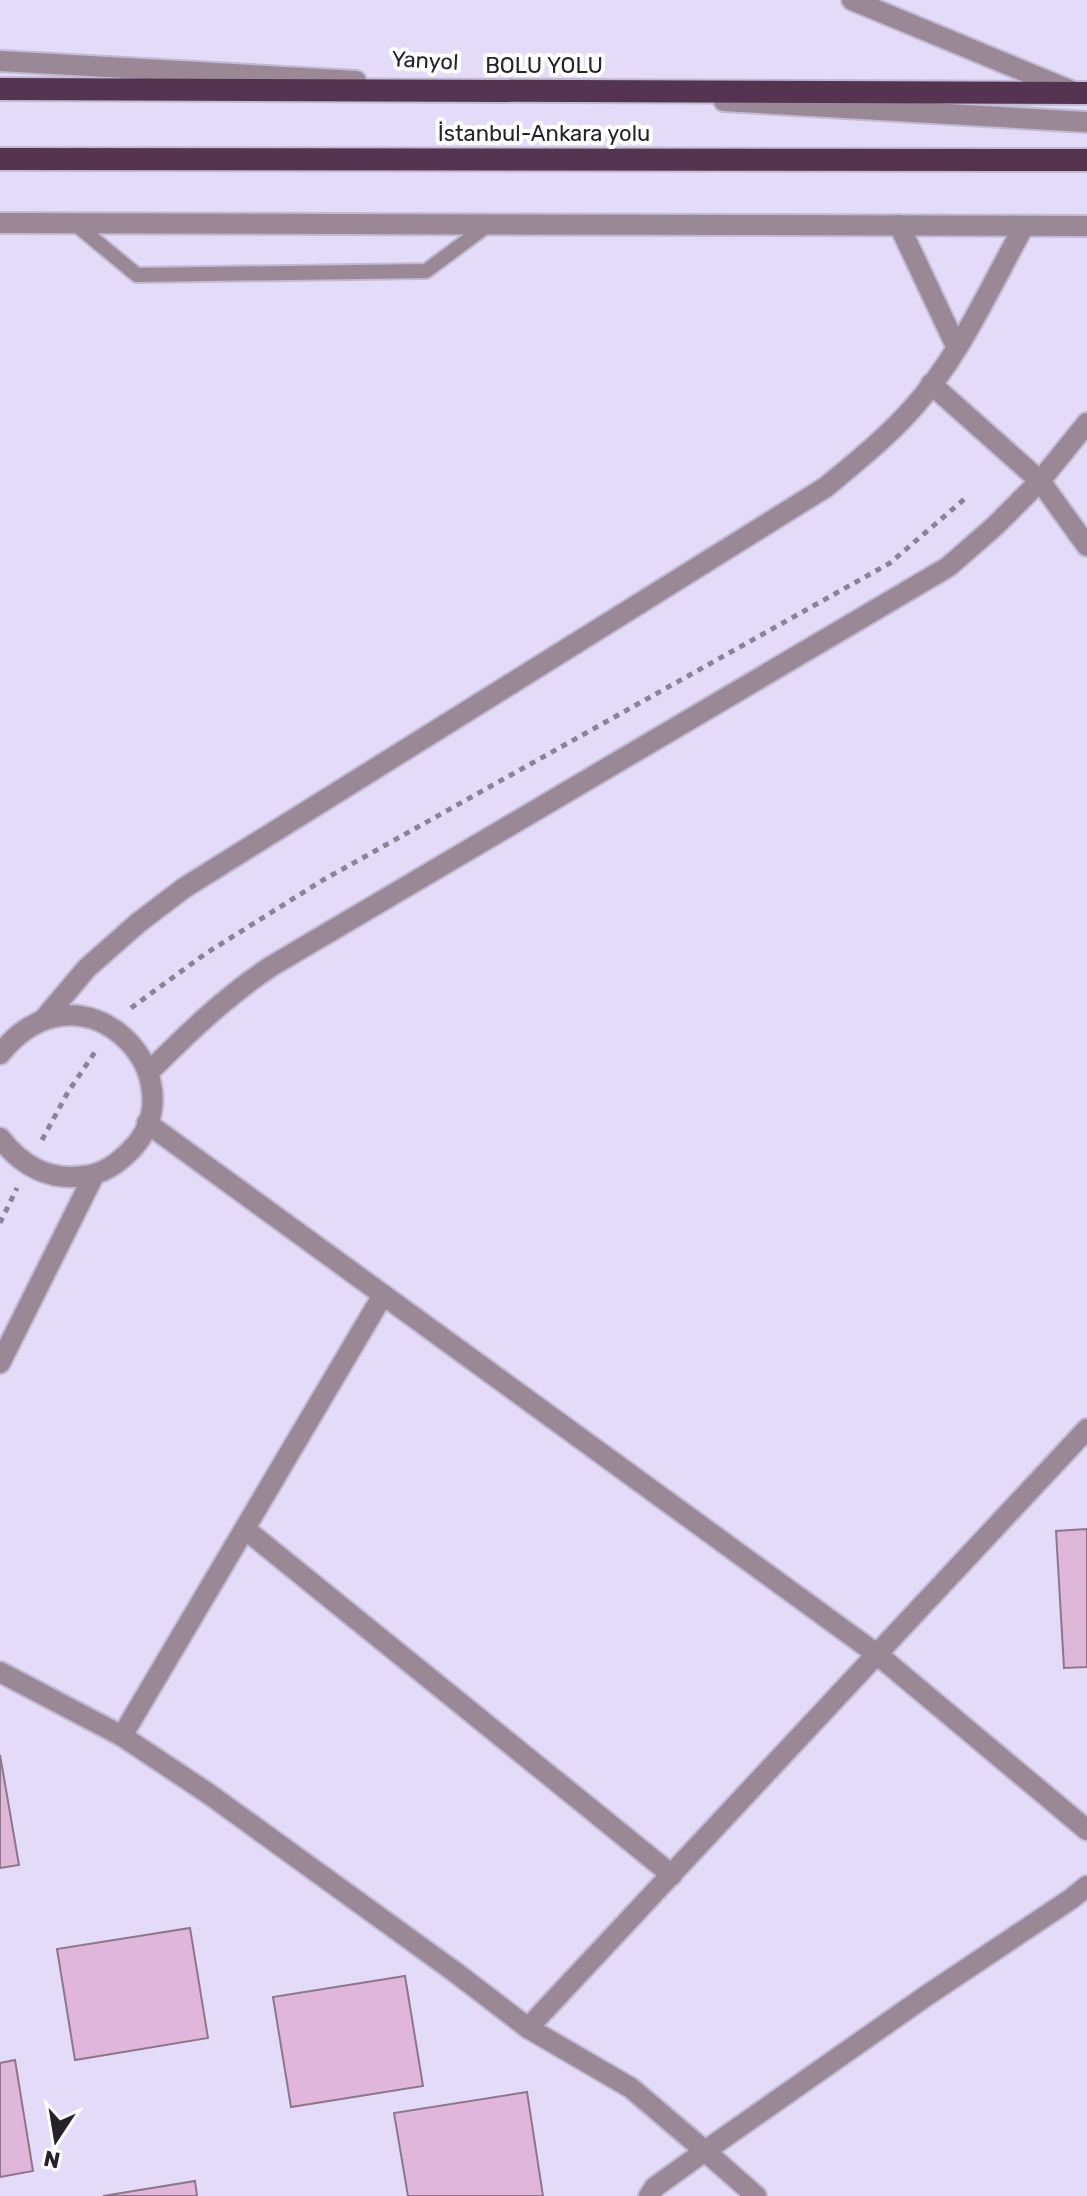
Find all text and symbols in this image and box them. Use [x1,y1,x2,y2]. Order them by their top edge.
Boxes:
street label: Yanyol [391,45,459,76]
street label: BOLU YOLU [485,52,603,79]
street label: İstanbul-Ankara yolu [438,120,650,147]
north arrow [16,2100,96,2180]
text: N [41,2144,62,2174]

